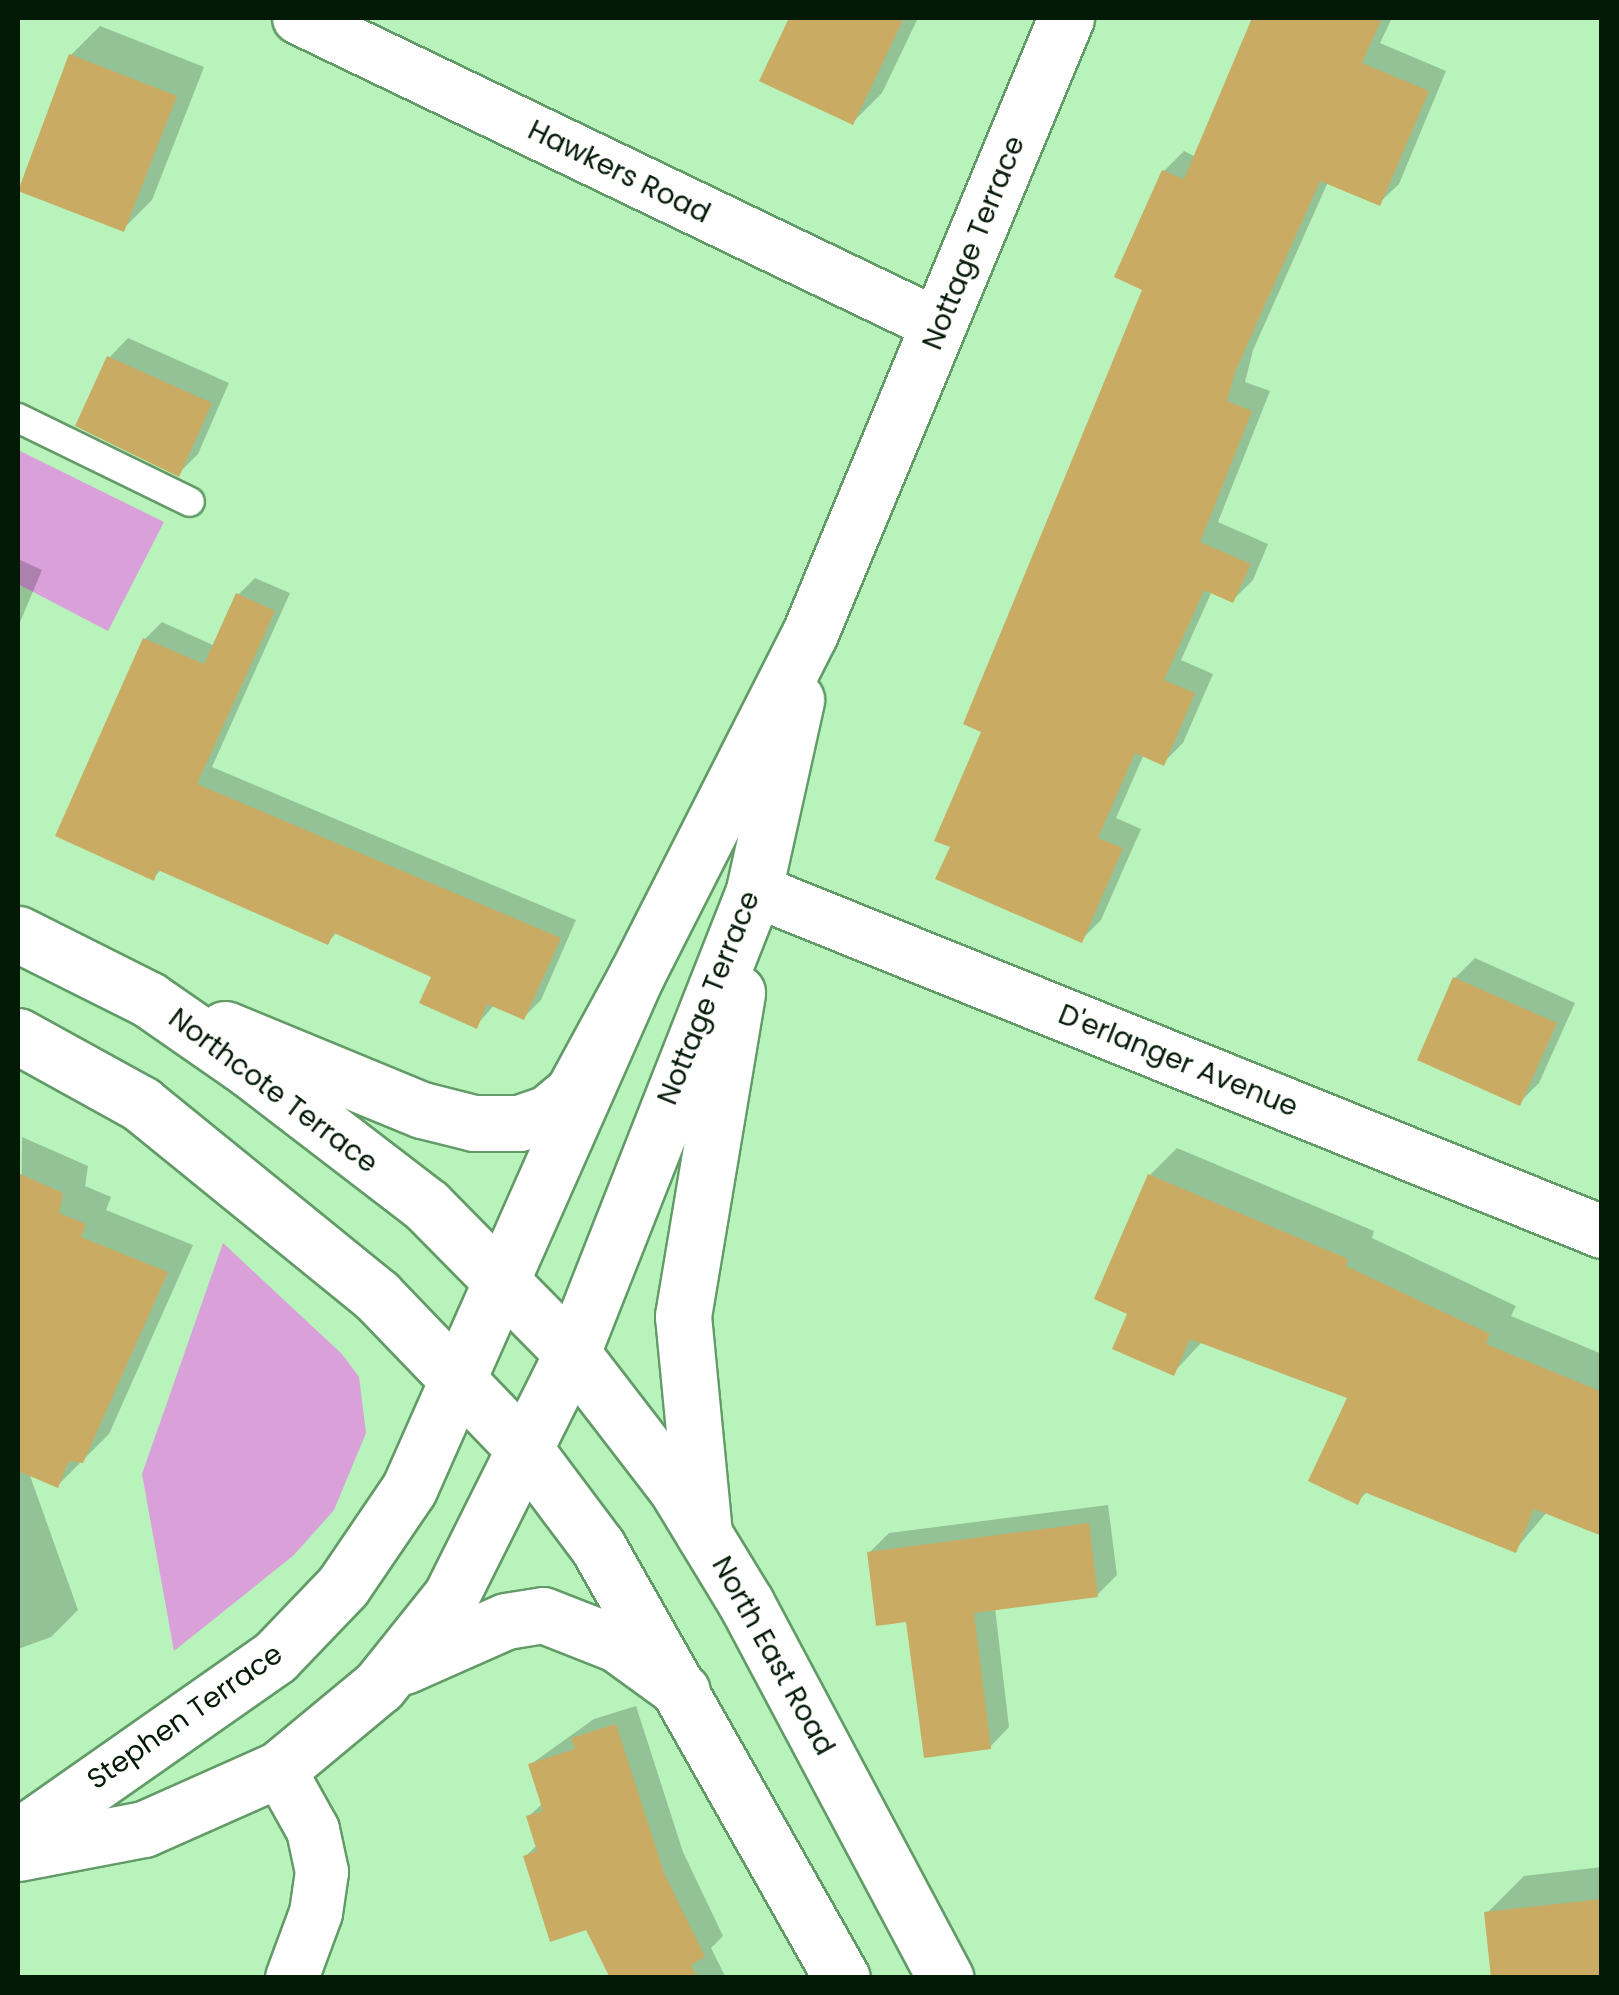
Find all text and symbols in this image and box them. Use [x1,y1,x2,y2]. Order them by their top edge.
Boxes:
street label: Hawkers Road [522,113,716,231]
street label: Nottage Terrace [916,131,1032,355]
street label: Nottage Terrace [651,886,767,1110]
street label: D'erlanger Avenue [1053,998,1303,1124]
street label: Northcote Terrace [162,1002,384,1180]
street label: North East Road [704,1551,842,1761]
street label: Stephen Terrace [81,1637,289,1797]

